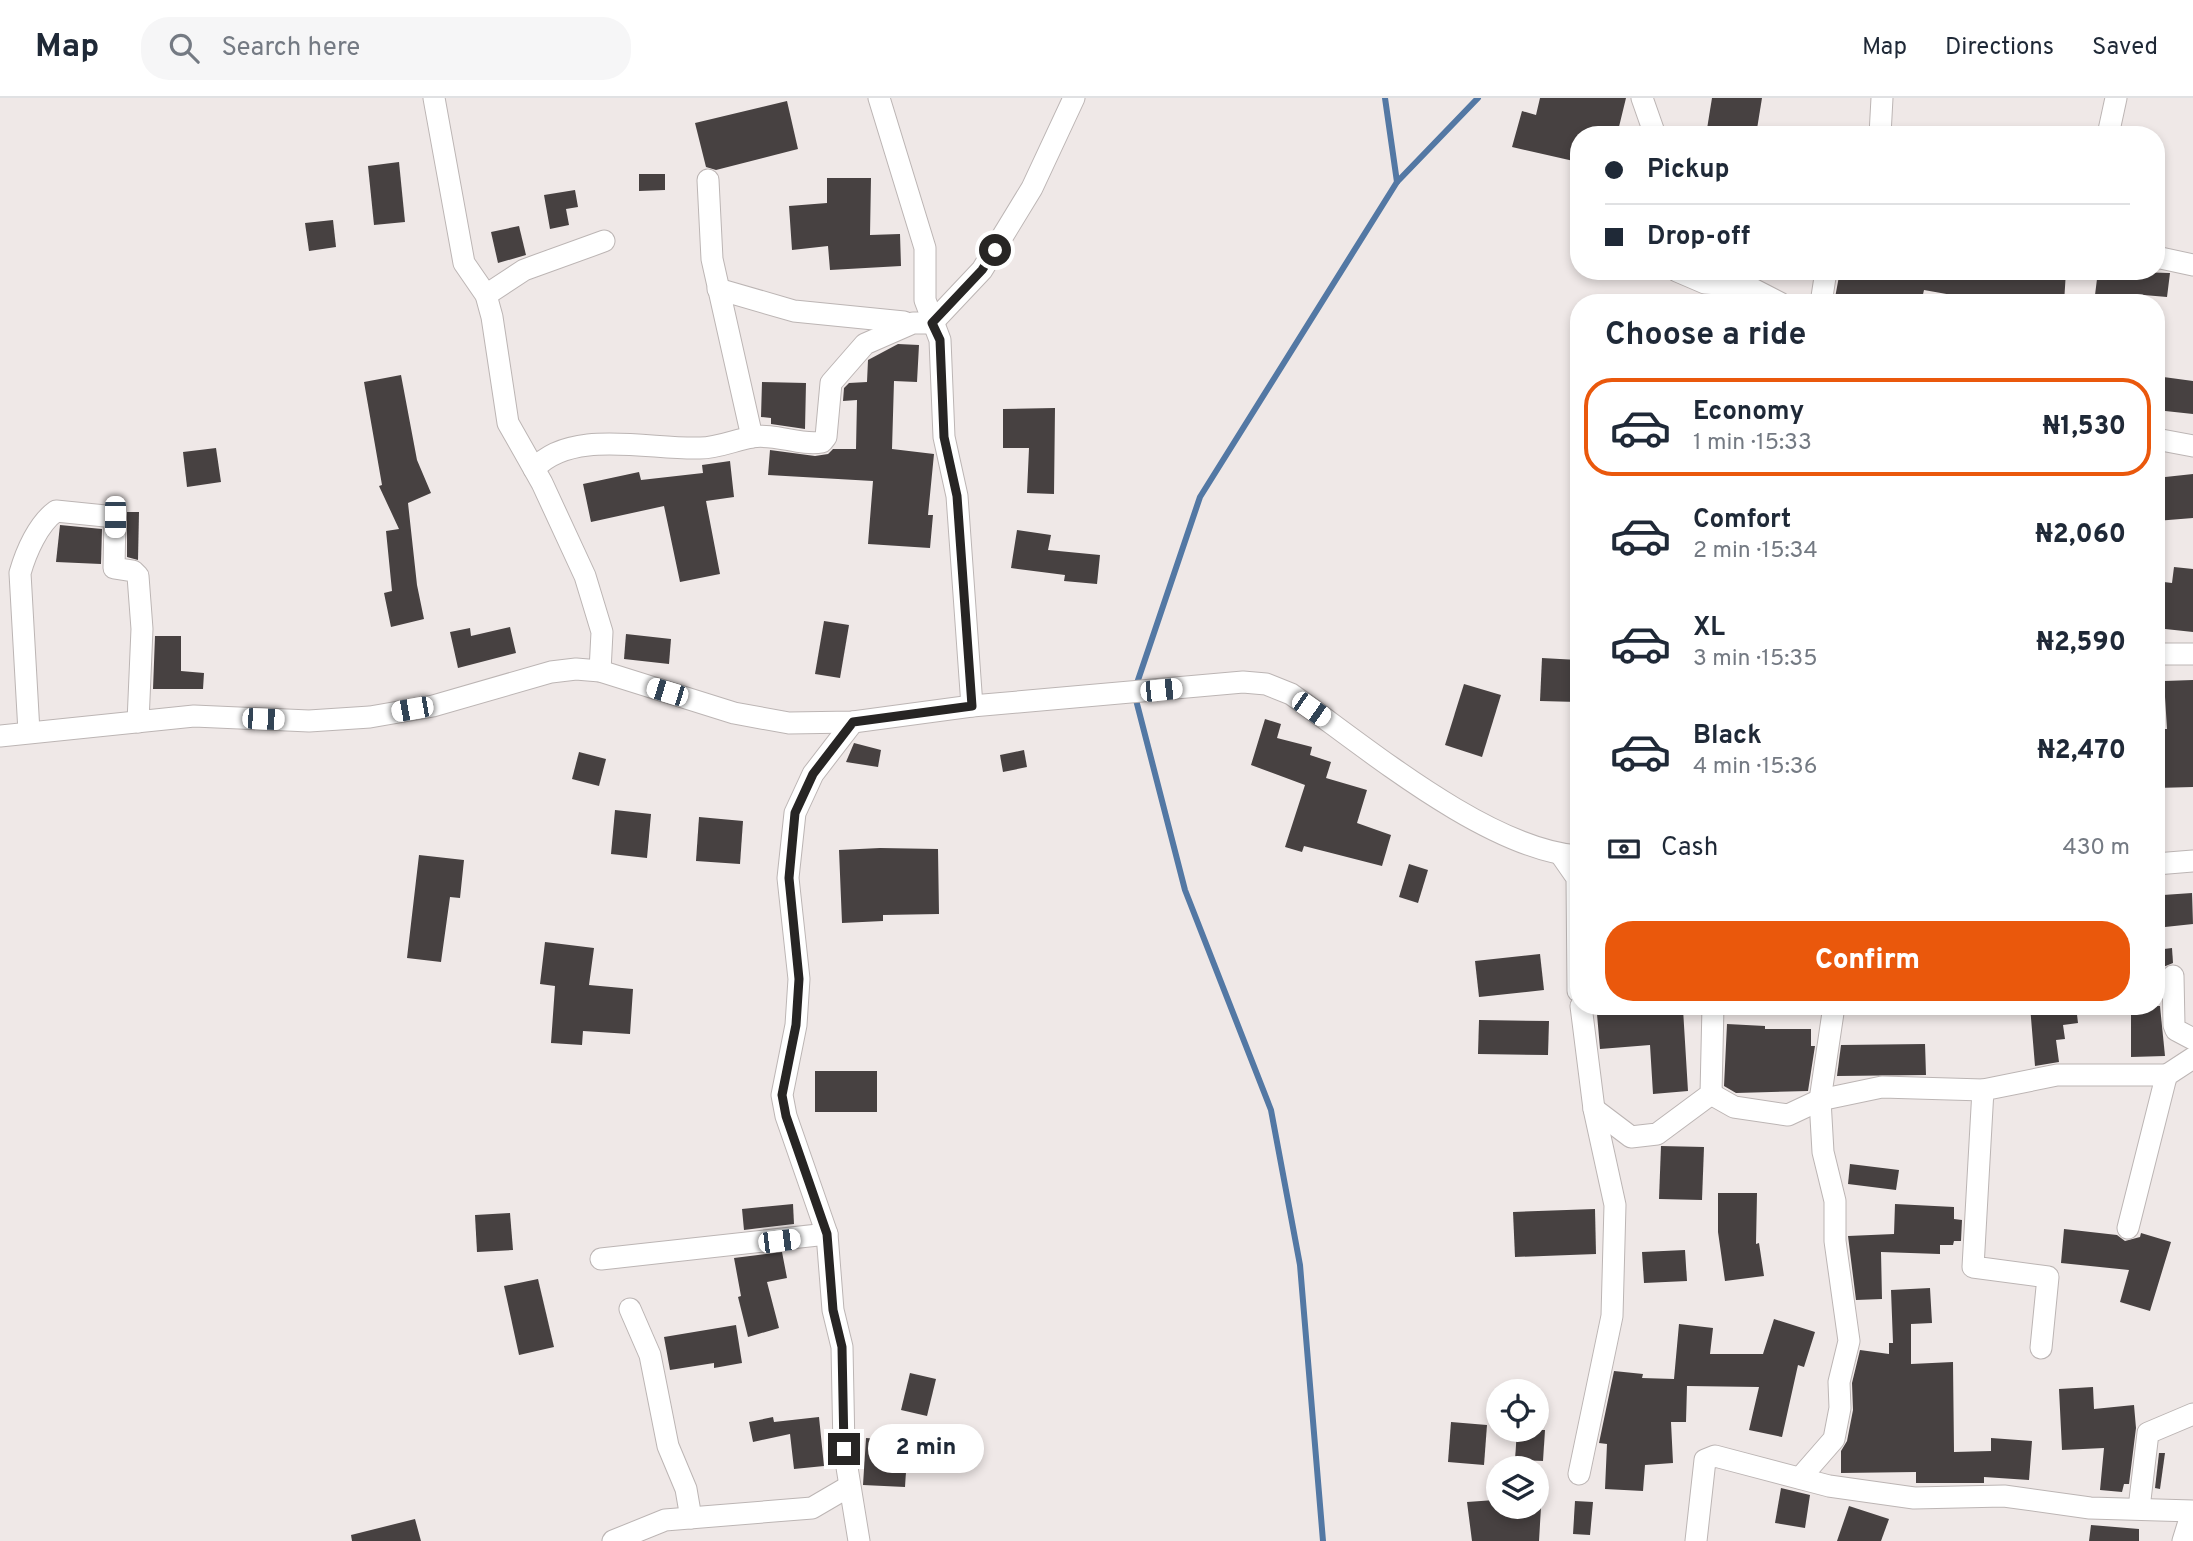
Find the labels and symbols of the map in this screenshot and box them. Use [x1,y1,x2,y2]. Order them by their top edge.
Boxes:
route start [979,234,1011,266]
car [105,496,126,538]
car [644,676,691,708]
car [1140,677,1183,703]
car [1288,688,1335,730]
car [390,695,435,723]
car [242,708,285,730]
car [757,1228,802,1254]
callout: 2 min [868,1424,984,1474]
route end [828,1433,860,1465]

